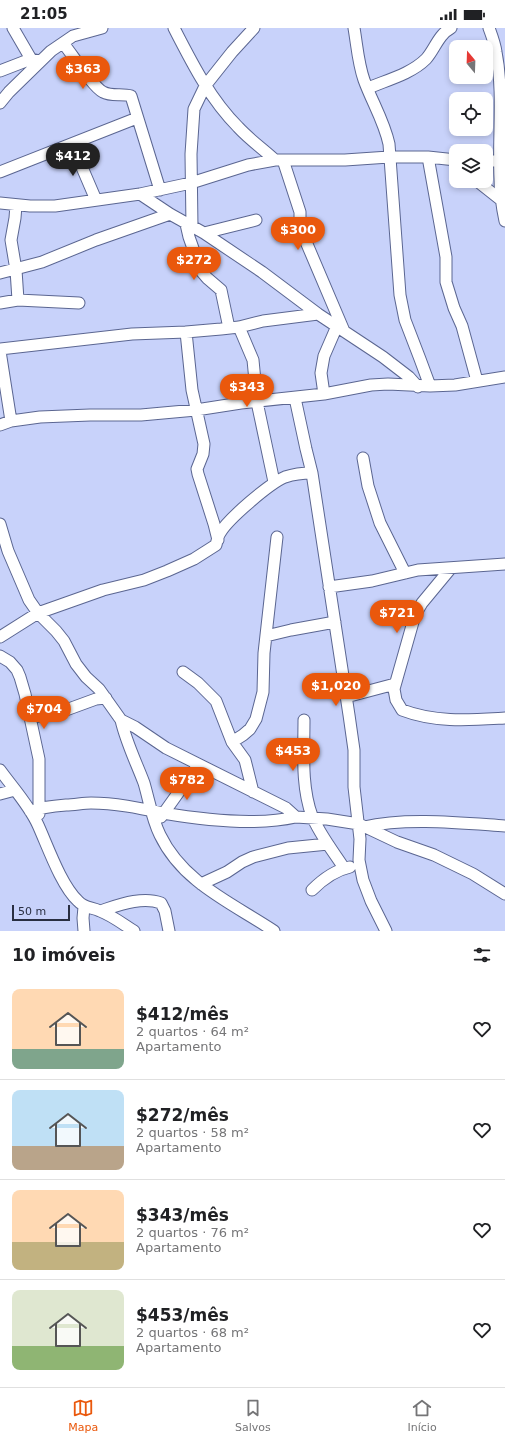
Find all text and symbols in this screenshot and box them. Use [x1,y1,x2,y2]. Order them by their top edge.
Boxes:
text: 21:05 [20,5,68,23]
north arrow [449,40,493,84]
map controls [449,40,493,188]
pin: $363 [59,56,107,90]
text: $363 [65,61,101,76]
button: locate [449,92,493,136]
pin: $412 [49,143,97,177]
button: layers [449,144,493,188]
text: $412 [55,148,91,163]
pin: $300 [274,217,322,251]
text: $300 [280,222,316,237]
pin: $272 [170,247,218,281]
text: $272 [176,252,212,267]
pin: $343 [223,374,271,408]
text: $343 [229,379,265,394]
pin: $721 [373,600,421,634]
text: $721 [379,605,415,620]
pin: $1,020 [303,673,369,707]
text: $1,020 [311,678,361,693]
pin: $704 [20,696,68,730]
text: $704 [26,701,62,716]
pin: $453 [269,738,317,772]
text: $453 [275,743,311,758]
pin: $782 [163,767,211,801]
text: $782 [169,772,205,787]
scale bar [12,903,70,922]
text: 50 m [18,905,46,918]
icon: filters [471,944,493,966]
text: 10 imóveis [12,945,115,965]
text: $412/mês [136,1004,229,1024]
icon: home [44,1005,92,1053]
icon: heart [471,1018,493,1040]
text: 2 quartos · 64 m² [136,1024,249,1039]
text: Apartamento [136,1039,221,1054]
text: $272/mês [136,1105,229,1125]
icon: home [44,1106,92,1154]
icon: heart [471,1119,493,1141]
text: 2 quartos · 58 m² [136,1125,249,1140]
text: Apartamento [136,1140,221,1155]
text: $343/mês [136,1205,229,1225]
icon: home [44,1206,92,1254]
icon: heart [471,1219,493,1241]
text: 2 quartos · 76 m² [136,1225,249,1240]
text: Apartamento [136,1240,221,1255]
text: $453/mês [136,1305,229,1325]
icon: home [44,1306,92,1354]
icon: heart [471,1319,493,1341]
text: 2 quartos · 68 m² [136,1325,249,1340]
text: Apartamento [136,1340,221,1355]
tab: Mapa [68,1397,98,1434]
tab: Salvos [235,1397,271,1434]
tab: Início [408,1397,437,1434]

